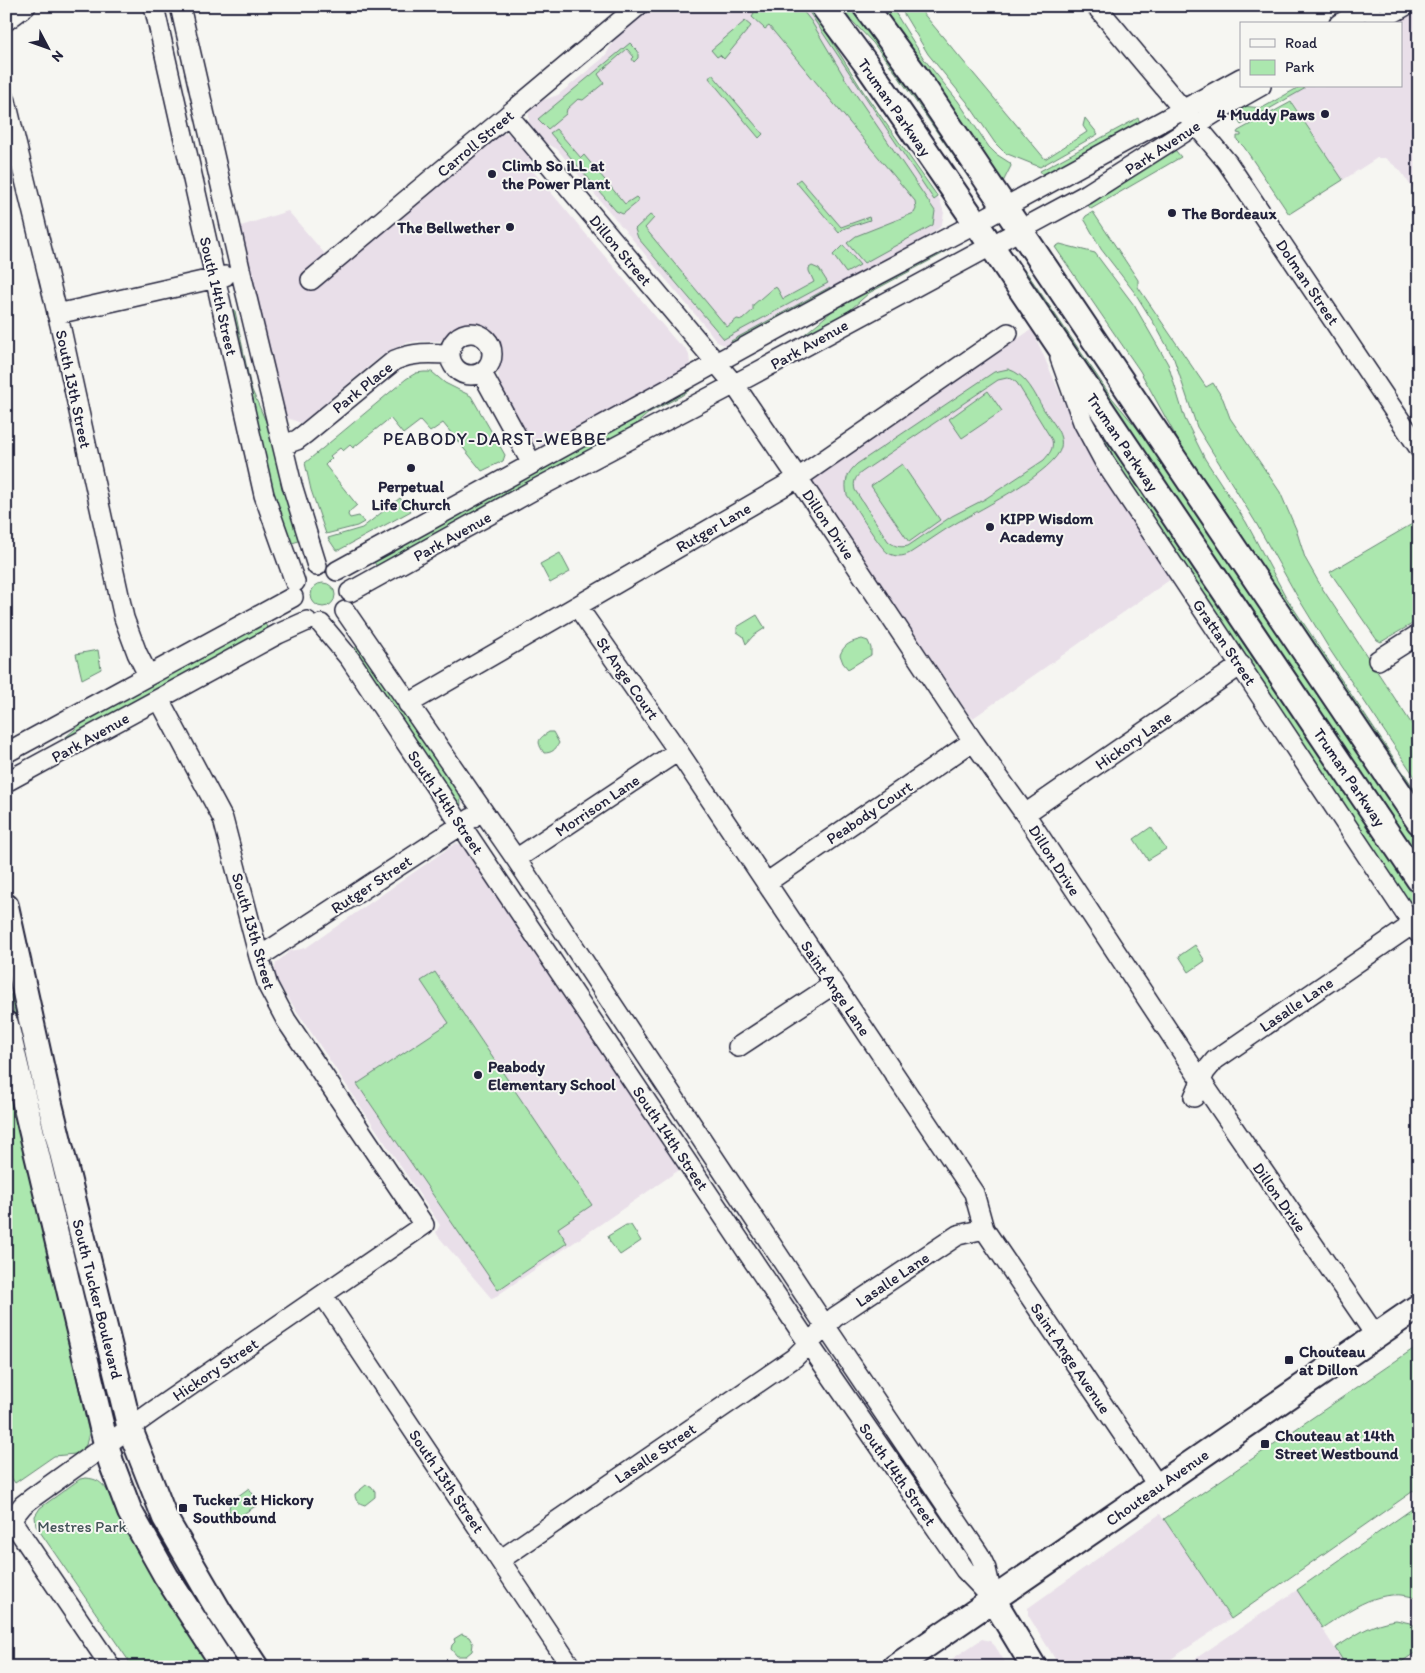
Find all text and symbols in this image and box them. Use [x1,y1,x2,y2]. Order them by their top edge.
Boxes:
north arrow [22,22,72,72]
legend [1240,22,1402,88]
text: Road [1285,34,1318,52]
text: N [48,47,67,65]
street label: Truman Parkway [854,55,936,160]
text: Park [1285,58,1315,76]
place label: 4 Muddy Paws [1217,105,1315,125]
street label: Carroll Street [433,106,518,181]
marker: 4 Muddy Paws [1319,108,1331,120]
street label: Park Avenue [1121,116,1203,179]
place label: Climb So iLL at the Power Plant [502,156,610,193]
marker: Climb So iLL at the Power Plant [486,168,498,180]
place label: The Bordeaux [1181,204,1278,223]
marker: The Bordeaux [1166,207,1178,219]
street label: Dillon Street [585,211,656,290]
place label: The Bellwether [396,218,501,237]
marker: The Bellwether [504,221,516,233]
street label: South 14th Street [196,235,241,357]
street label: Dolman Street [1272,236,1343,329]
street label: Park Avenue [767,315,851,374]
street label: South 13th Street [52,328,95,450]
street label: Park Place [328,357,396,417]
street label: Truman Parkway [1083,389,1163,496]
district label: PEABODY-DARST-WEBBE [383,428,607,450]
marker: Perpetual Life Church [405,462,417,474]
place label: Perpetual Life Church [372,477,451,514]
street label: Dillon Drive [798,486,859,563]
street label: Rutger Lane [672,498,754,556]
street label: Park Avenue [410,507,494,566]
place label: KIPP Wisdom Academy [999,509,1094,547]
marker: KIPP Wisdom Academy [984,521,996,533]
street label: Grattan Street [1189,596,1260,689]
street label: St Ange Court [592,633,663,723]
street label: Hickory Lane [1091,707,1175,774]
street label: Park Avenue [48,708,132,767]
street label: Truman Parkway [1310,724,1390,831]
street label: South 14th Street [404,747,487,858]
street label: Morrison Lane [551,770,643,841]
street label: Peabody Court [823,777,916,848]
street label: Dillon Drive [1025,821,1084,899]
street label: Rutger Street [327,851,415,918]
street label: South 13th Street [228,871,279,992]
street label: Saint Ange Lane [797,937,875,1040]
street label: Lasalle Lane [1256,973,1337,1036]
place label: Peabody Elementary School [488,1057,616,1095]
marker: Peabody Elementary School [472,1069,484,1081]
street label: South 14th Street [629,1083,712,1194]
street label: Dillon Drive [1249,1159,1310,1236]
street label: South Tucker Boulevard [68,1217,127,1381]
street label: Lasalle Lane [852,1248,933,1311]
street label: Saint Ange Avenue [1026,1299,1115,1417]
street label: Hickory Street [169,1334,262,1405]
place label: Chouteau at Dillon [1299,1342,1366,1379]
marker: Chouteau at Dillon [1283,1354,1295,1366]
street label: Lasalle Street [611,1419,700,1488]
street label: South 14th Street [855,1419,940,1530]
street label: South 13th Street [405,1426,488,1537]
place label: Chouteau at 14th Street Westbound [1275,1426,1399,1463]
marker: Chouteau at 14th Street Westbound [1259,1438,1271,1450]
street label: Chouteau Avenue [1102,1445,1212,1530]
place label: Tucker at Hickory Southbound [192,1490,314,1527]
marker: Tucker at Hickory Southbound [177,1502,189,1514]
park label: Mestres Park [37,1517,128,1536]

